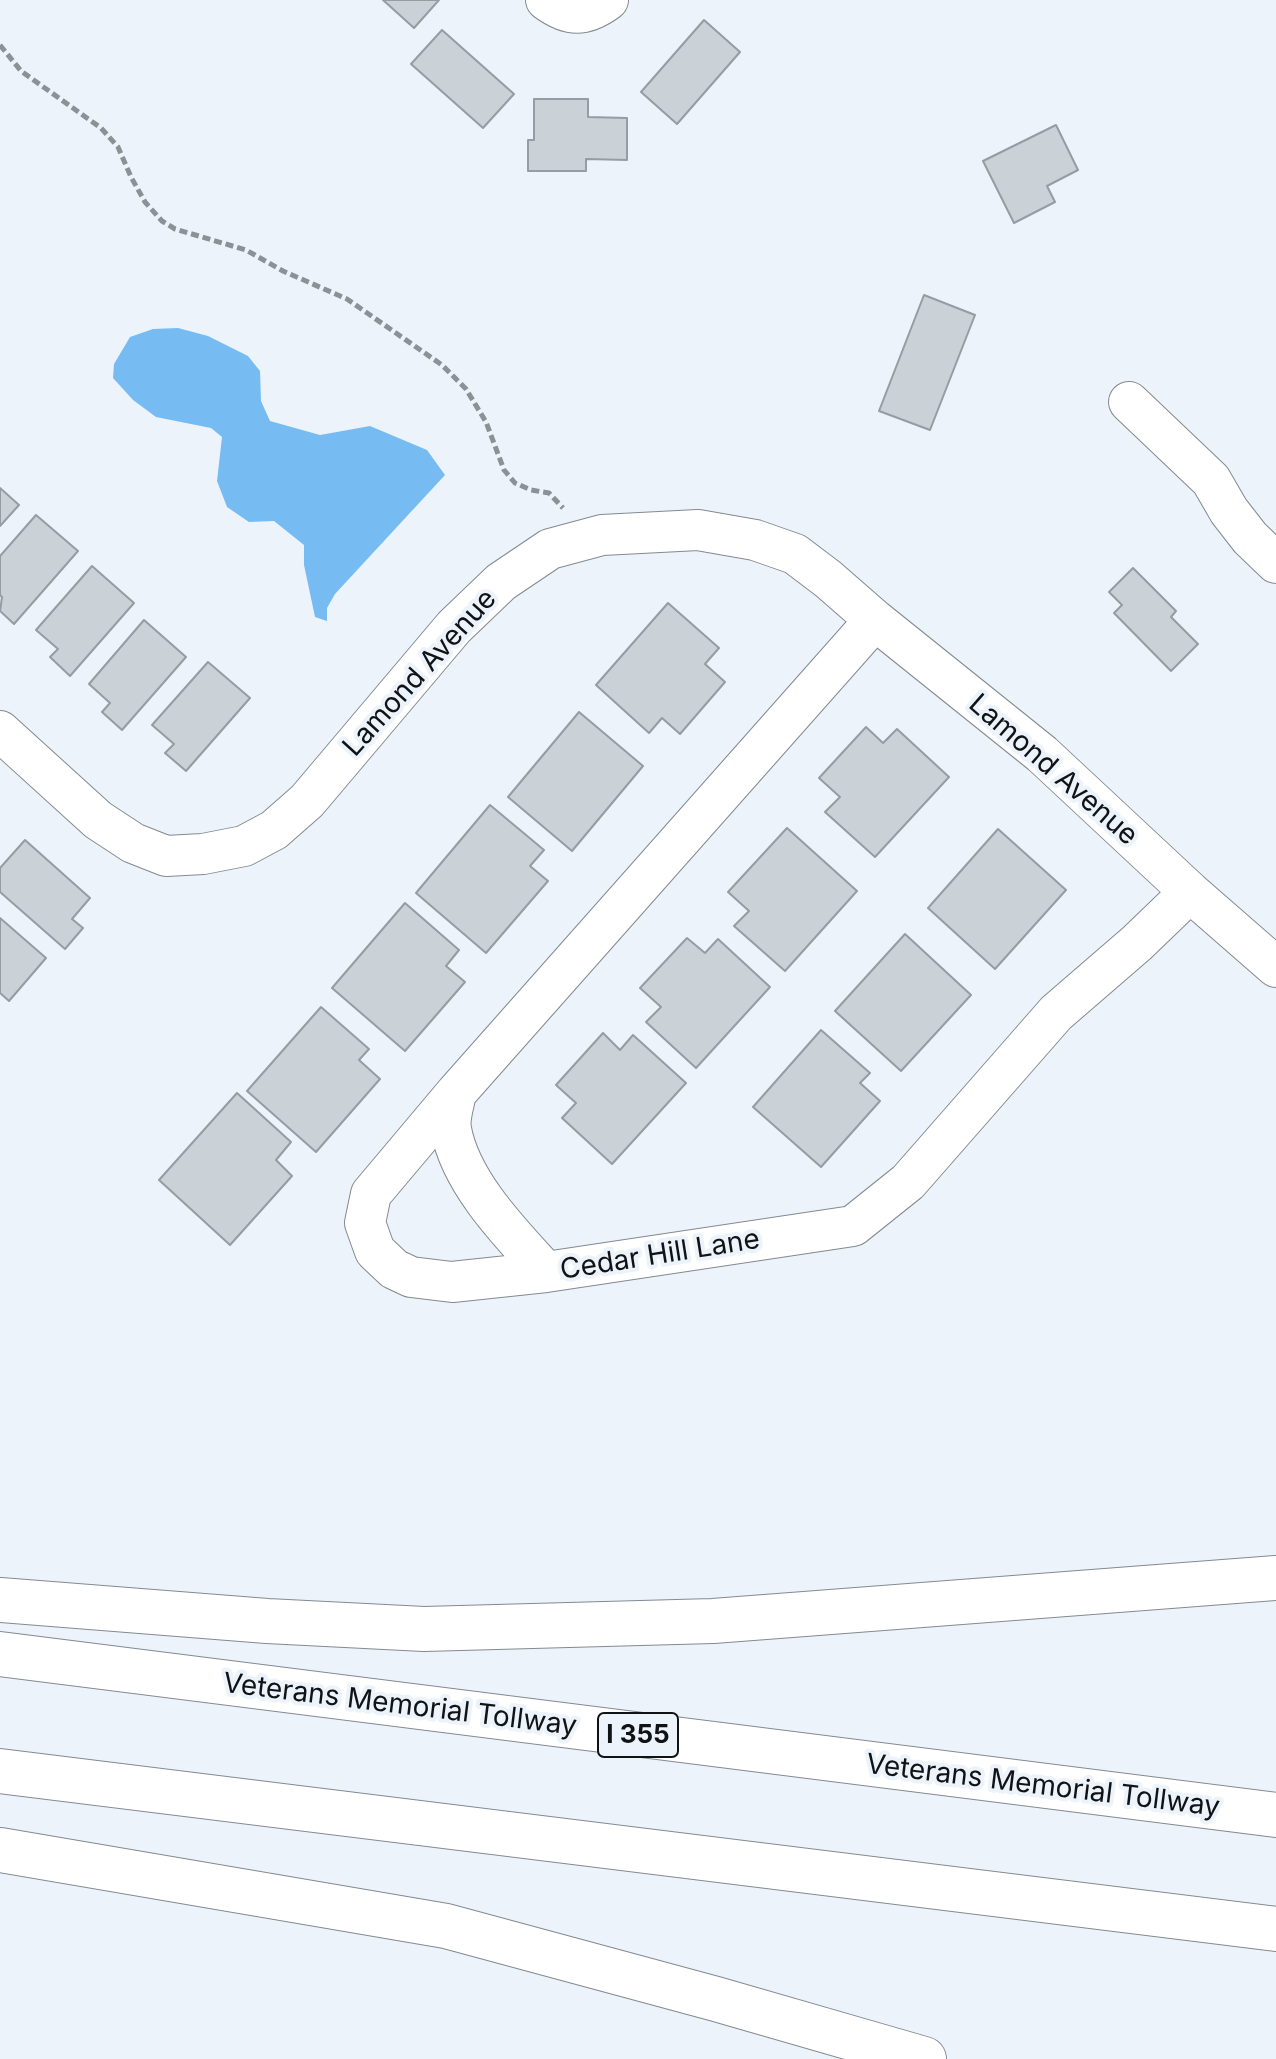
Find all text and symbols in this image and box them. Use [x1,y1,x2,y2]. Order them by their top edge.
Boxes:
street label: Lamond Avenue [336,583,504,763]
street label: Lamond Avenue [962,688,1144,852]
street label: Cedar Hill Lane [558,1223,762,1287]
street label: Veterans Memorial Tollway [221,1667,579,1743]
road number: I 355 [598,1713,678,1757]
street label: Veterans Memorial Tollway [864,1748,1222,1824]

